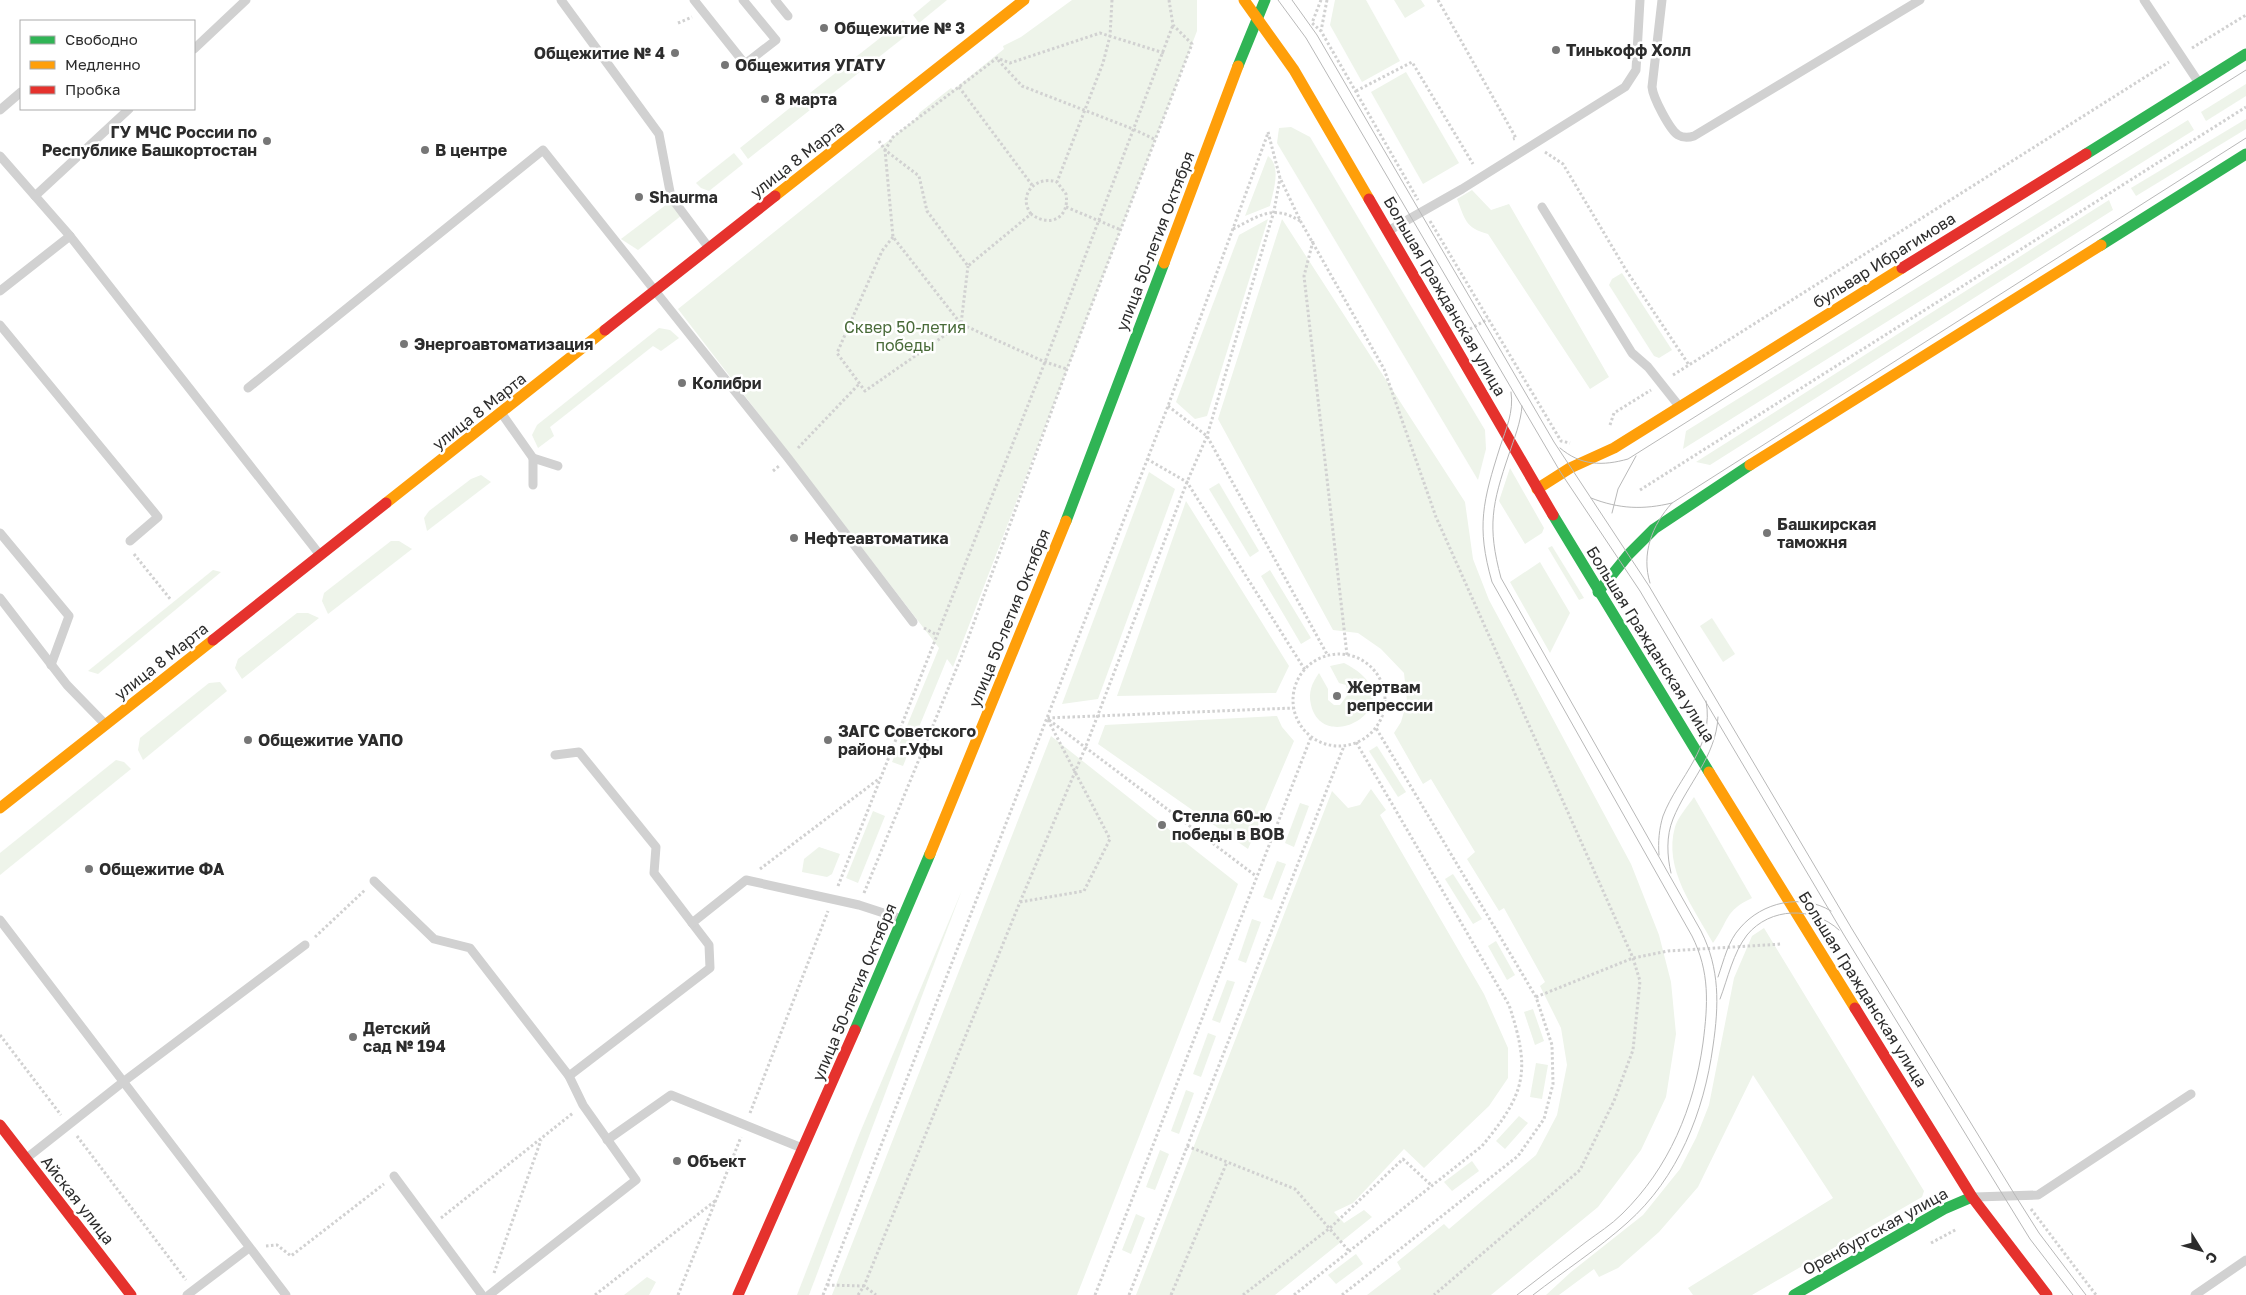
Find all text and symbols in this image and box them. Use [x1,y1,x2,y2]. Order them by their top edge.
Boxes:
place label: Общежитие № 3 [834,18,965,38]
legend [20,20,195,110]
marker: Общежитие № 3 [818,22,830,34]
text: Свободно [65,30,138,48]
place label: Тинькофф Холл [1566,40,1691,60]
place label: Общежитие № 4 [534,43,665,63]
marker: Тинькофф Холл [1550,44,1562,56]
marker: Общежитие № 4 [669,47,681,59]
text: Медленно [65,55,141,73]
place label: Общежития УГАТУ [735,55,886,75]
marker: Общежития УГАТУ [719,59,731,71]
text: Пробка [65,80,120,98]
place label: 8 марта [775,89,837,109]
marker: 8 марта [759,93,771,105]
street label: улица 8 Марта [746,116,848,202]
place label: ГУ МЧС России по Республике Башкортостан [42,122,257,160]
marker: ГУ МЧС России по Республике Башкортостан [261,135,273,147]
place label: В центре [435,140,507,160]
marker: В центре [419,144,431,156]
street label: улица 50-летия Октября [1111,148,1199,334]
place label: Shaurma [649,187,718,207]
marker: Shaurma [633,191,645,203]
street label: Большая Гражданская улица [1379,193,1511,399]
street label: бульвар Ибрагимова [1809,208,1959,312]
park label: Сквер 50-летия победы [844,317,966,355]
place label: Энергоавтоматизация [414,334,593,354]
marker: Энергоавтоматизация [398,338,410,350]
street label: улица 8 Марта [428,368,530,454]
place label: Колибри [692,373,761,393]
marker: Колибри [676,377,688,389]
place label: Башкирская таможня [1777,514,1876,552]
street label: улица 50-летия Октября [964,526,1054,710]
marker: Башкирская таможня [1761,527,1773,539]
place label: Нефтеавтоматика [804,528,949,548]
marker: Нефтеавтоматика [788,532,800,544]
street label: Большая Гражданская улица [1582,542,1720,746]
street label: улица 8 Марта [110,618,212,704]
place label: Жертвам репрессии [1347,677,1433,715]
marker: Жертвам репрессии [1331,690,1343,702]
place label: ЗАГС Советского района г.Уфы [838,721,977,759]
place label: Общежитие УАПО [258,730,403,750]
marker: Общежитие УАПО [242,734,254,746]
marker: ЗАГС Советского района г.Уфы [822,734,834,746]
place label: Стелла 60-ю победы в ВОВ [1172,806,1284,844]
marker: Стелла 60-ю победы в ВОВ [1156,819,1168,831]
place label: Общежитие ФА [99,859,225,879]
marker: Общежитие ФА [83,863,95,875]
street label: Большая Гражданская улица [1794,887,1932,1091]
street label: улица 50-летия Октября [807,900,901,1084]
place label: Детский сад № 194 [363,1018,446,1056]
marker: Детский сад № 194 [347,1031,359,1043]
place label: Объект [687,1151,746,1171]
street label: Айская улица [37,1152,119,1248]
marker: Объект [671,1155,683,1167]
street label: Оренбургская улица [1799,1183,1951,1279]
north arrow [2176,1225,2226,1275]
text: С [2202,1249,2222,1267]

